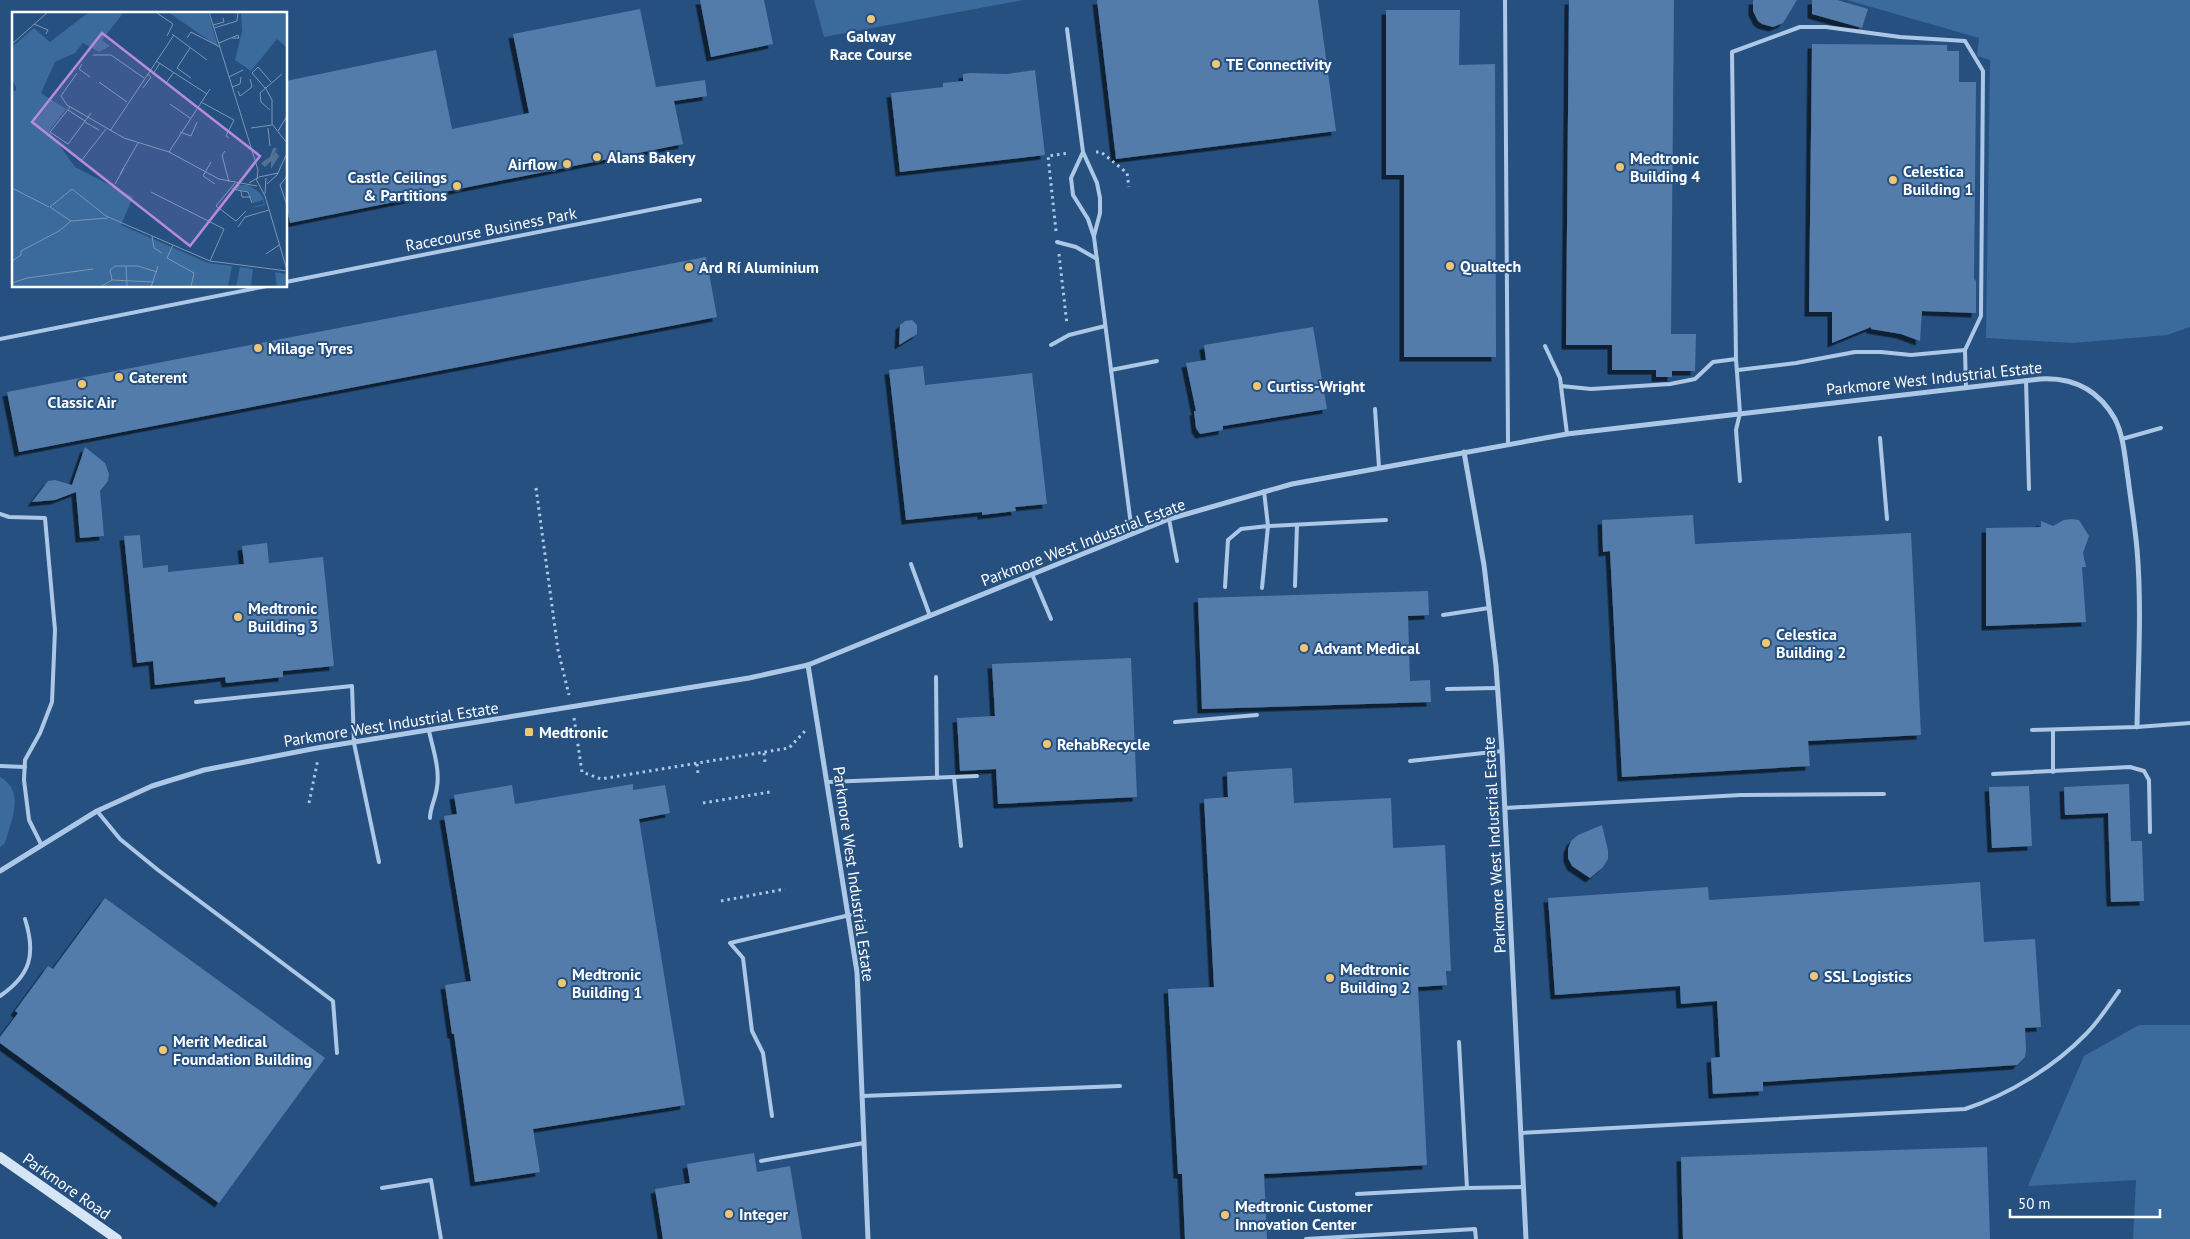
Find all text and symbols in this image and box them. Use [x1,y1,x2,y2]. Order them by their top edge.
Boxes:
inset map [12,12,288,288]
marker: Galway Race Course [865,13,877,25]
place label: Galway Race Course [830,26,912,64]
place label: TE Connectivity [1226,54,1332,74]
marker: TE Connectivity [1210,58,1222,70]
place label: Alans Bakery [607,147,696,167]
place label: Medtronic Building 4 [1630,148,1700,186]
marker: Alans Bakery [591,151,603,163]
place label: Airflow [508,154,557,174]
marker: Airflow [561,158,573,170]
marker: Medtronic Building 4 [1614,161,1626,173]
place label: Celestica Building 1 [1903,161,1973,199]
place label: Castle Ceilings & Partitions [347,167,447,205]
marker: Celestica Building 1 [1887,174,1899,186]
marker: Castle Ceilings & Partitions [451,180,463,192]
street label: Racecourse Business Park [404,203,579,255]
place label: Qualtech [1460,256,1521,276]
place label: Ard Rí Aluminium [699,257,819,277]
marker: Qualtech [1444,260,1456,272]
marker: Ard Rí Aluminium [683,261,695,273]
place label: Milage Tyres [268,338,353,358]
marker: Milage Tyres [252,342,264,354]
street label: Parkmore West Industrial Estate [1825,357,2043,399]
place label: Caterent [129,367,188,387]
marker: Caterent [113,371,125,383]
place label: Curtiss-Wright [1267,376,1366,396]
marker: Classic Air [76,378,88,390]
marker: Curtiss-Wright [1251,380,1263,392]
place label: Classic Air [48,392,117,412]
street label: Parkmore West Industrial Estate [978,494,1188,590]
place label: Medtronic Building 3 [248,598,318,636]
marker: Medtronic Building 3 [232,611,244,623]
place label: Celestica Building 2 [1776,624,1846,662]
marker: Celestica Building 2 [1760,637,1772,649]
place label: Advant Medical [1314,638,1420,658]
marker: Advant Medical [1298,642,1310,654]
street label: Parkmore West Industrial Estate [282,697,500,751]
place label: Medtronic [539,722,608,742]
marker: Medtronic [523,726,535,738]
place label: RehabRecycle [1057,734,1150,754]
street label: Parkmore West Industrial Estate [1478,736,1510,954]
marker: RehabRecycle [1041,738,1053,750]
street label: Parkmore West Industrial Estate [829,765,879,983]
place label: Medtronic Building 2 [1340,959,1410,997]
place label: Medtronic Building 1 [572,964,642,1002]
place label: SSL Logistics [1824,966,1912,986]
marker: SSL Logistics [1808,970,1820,982]
marker: Medtronic Building 2 [1324,972,1336,984]
marker: Medtronic Building 1 [556,977,568,989]
place label: Merit Medical Foundation Building [173,1031,312,1069]
marker: Merit Medical Foundation Building [157,1044,169,1056]
street label: Parkmore Road [19,1148,115,1224]
scale bar [2010,1186,2160,1218]
text: 50 m [2018,1194,2051,1213]
place label: Medtronic Customer Innovation Center [1235,1196,1373,1234]
place label: Integer [739,1204,789,1224]
marker: Integer [723,1208,735,1220]
marker: Medtronic Customer Innovation Center [1219,1209,1231,1221]

